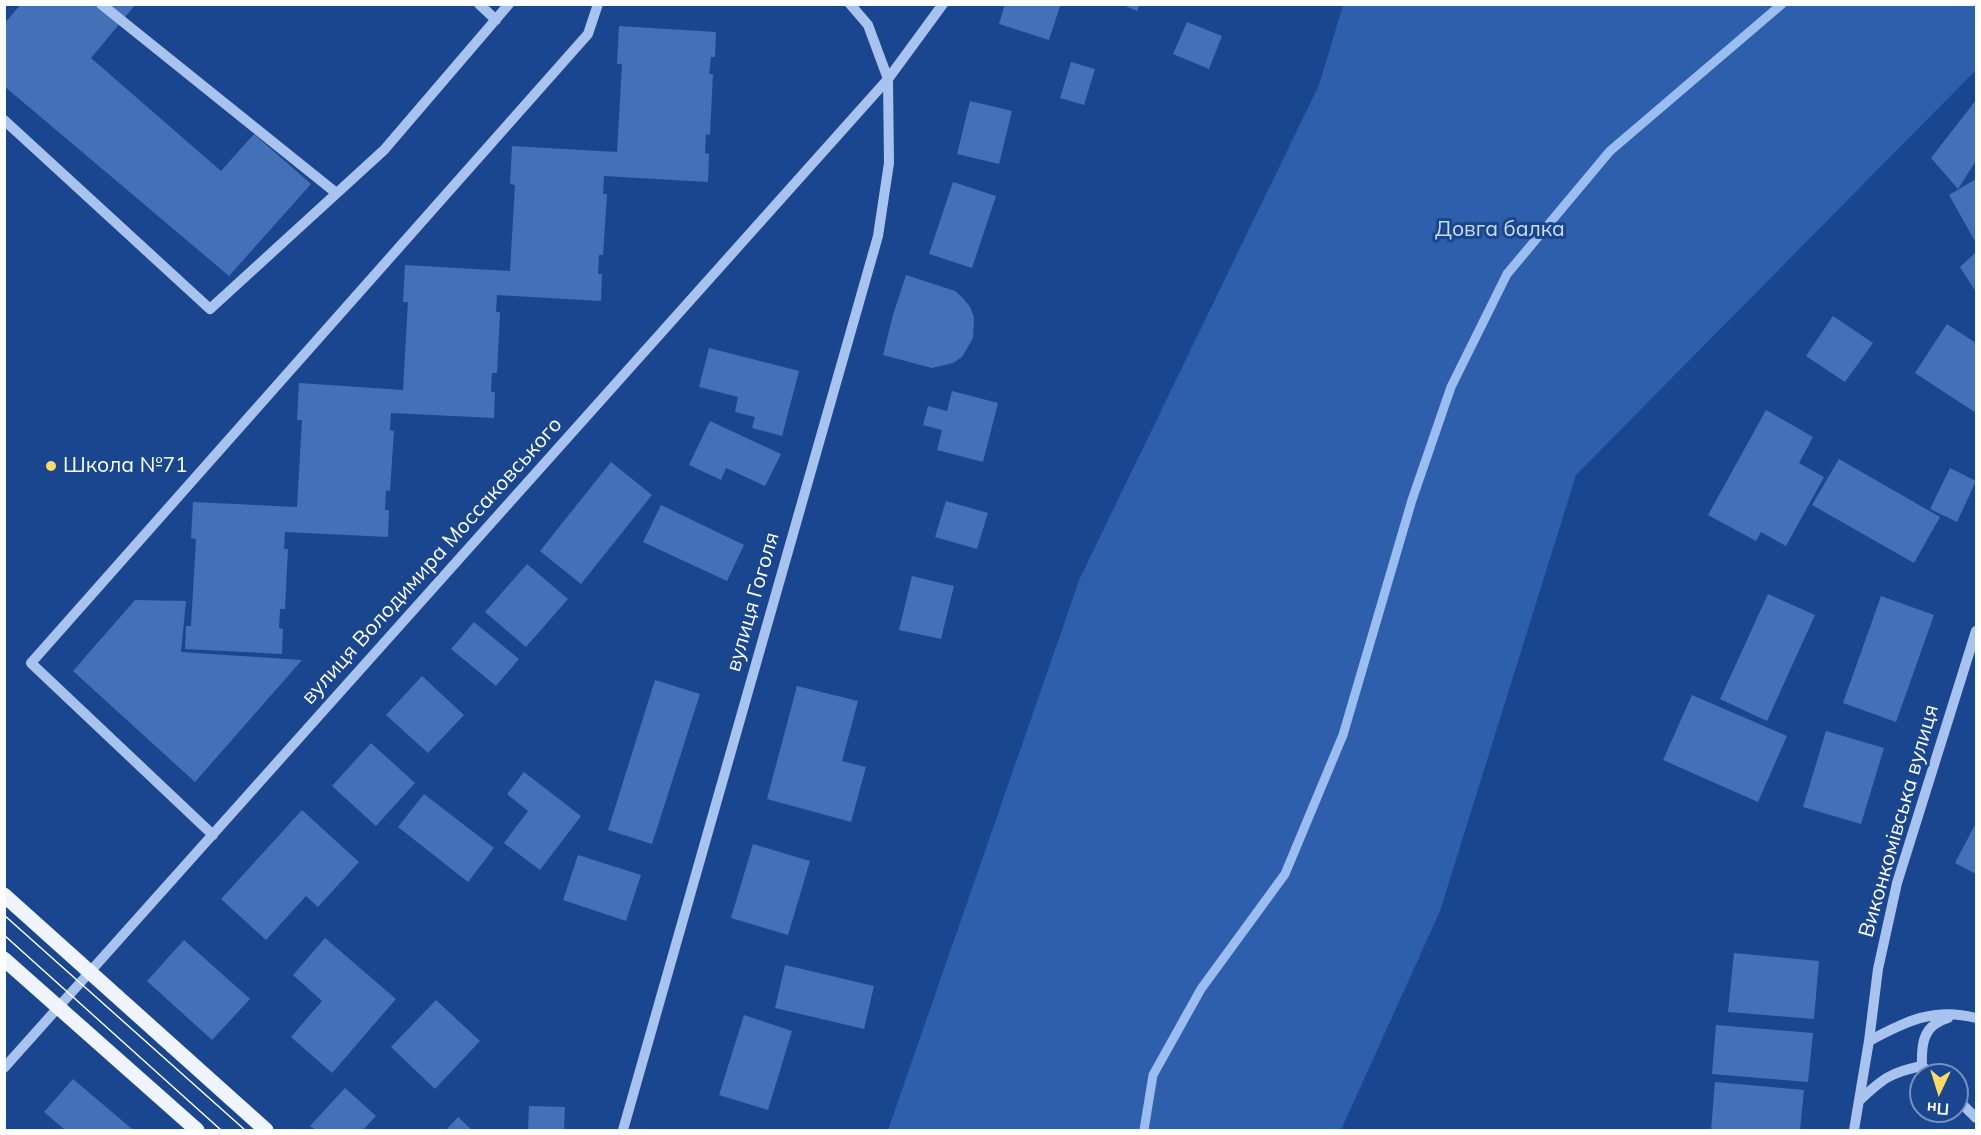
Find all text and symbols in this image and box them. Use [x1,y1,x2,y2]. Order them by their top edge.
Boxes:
park label: Довга балка [1435,217,1565,243]
street label: вулиця Володимира Моссаковського [296,412,568,710]
place label: Школа №71 [63,453,188,479]
marker: Школа №71 [44,459,58,473]
street label: вулиця Гоголя [721,529,785,675]
street label: Виконкомівська вулиця [1854,702,1944,940]
north arrow [1909,1063,1969,1123]
text: Пн [1926,1098,1950,1120]

